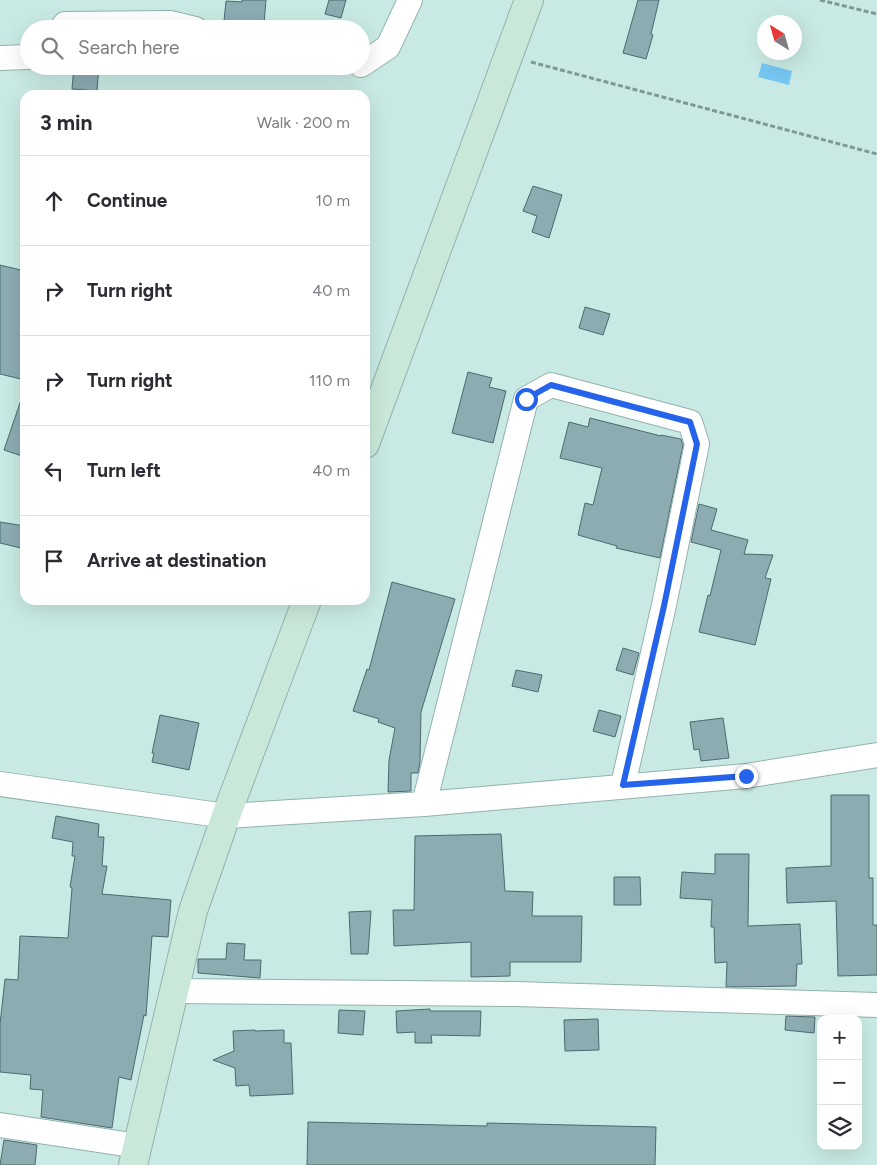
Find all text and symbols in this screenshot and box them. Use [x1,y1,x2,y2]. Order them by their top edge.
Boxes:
north arrow [757,15,802,60]
search box [20,20,370,75]
icon: search [38,34,66,62]
text: Search here [78,36,180,59]
text: 3 min [40,110,92,135]
text: Walk · 200 m [257,113,350,132]
icon: ahead [40,187,68,215]
text: Continue [87,189,167,212]
text: 10 m [316,191,350,210]
icon: right [40,277,68,305]
text: Turn right [87,279,173,302]
text: 40 m [312,281,350,300]
icon: right [40,367,68,395]
text: Turn right [87,369,173,392]
text: 110 m [309,371,350,390]
route start [515,388,538,411]
icon: left [40,457,68,485]
text: Turn left [87,459,161,482]
text: 40 m [312,461,350,480]
icon: arrive [40,547,68,575]
text: Arrive at destination [87,549,266,572]
route end [735,765,758,788]
map controls [817,1015,862,1150]
button: + [817,1015,862,1060]
button: − [817,1060,862,1105]
button: layers [817,1105,862,1150]

